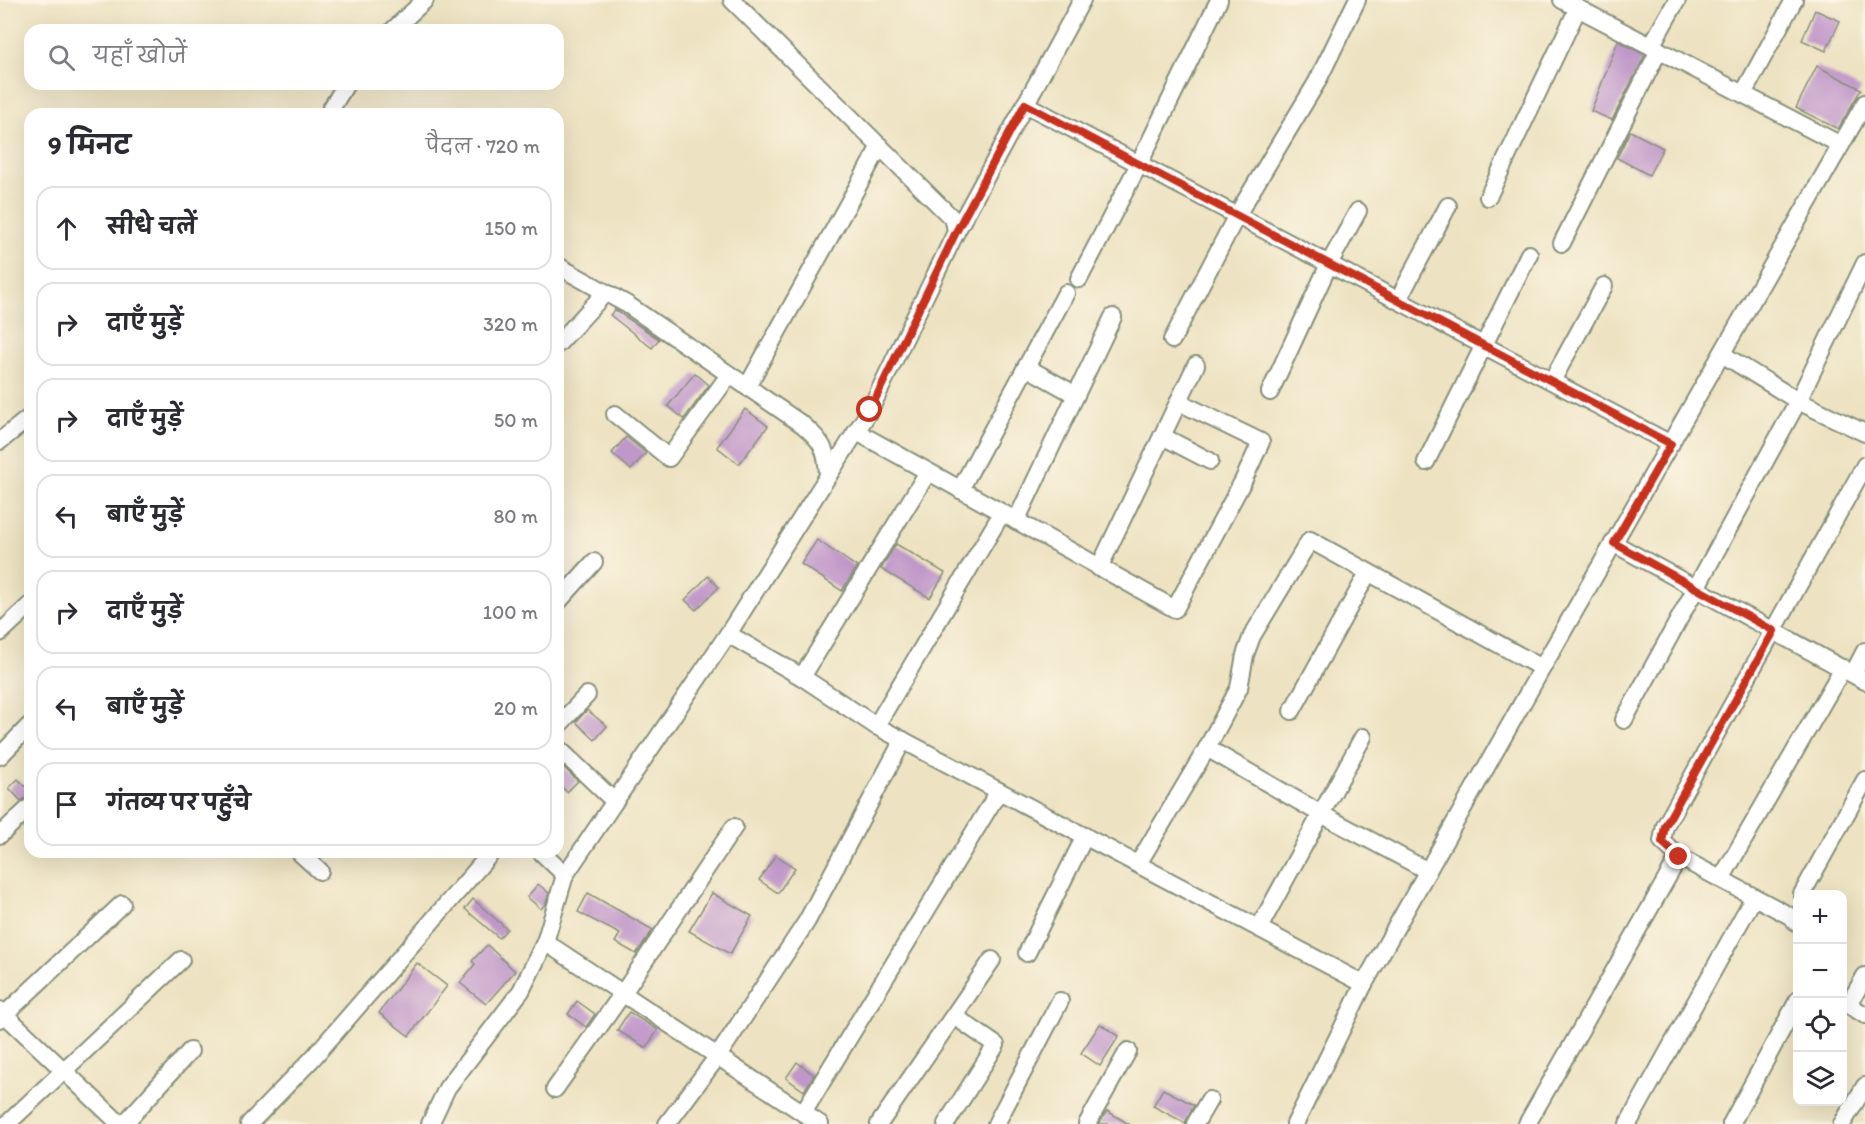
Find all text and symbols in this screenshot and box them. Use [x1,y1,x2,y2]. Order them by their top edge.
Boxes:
search box [24,24,564,90]
icon: search [45,41,78,74]
text: यहाँ खोजें [93,42,187,69]
text: 9 मिनट [48,129,131,161]
text: पैदल · 720 m [426,134,540,158]
icon: ahead [50,212,83,245]
text: सीधे चलें [107,213,196,240]
text: 150 m [485,216,538,240]
icon: right [50,308,83,341]
text: दाएँ मुड़ें [107,309,183,336]
text: 320 m [483,312,538,336]
route start [856,396,882,422]
icon: right [50,404,83,437]
text: दाएँ मुड़ें [107,405,183,432]
text: 50 m [494,408,538,432]
icon: left [50,500,83,533]
text: बाएँ मुड़ें [107,501,184,528]
text: 80 m [493,504,538,528]
icon: right [50,596,83,629]
text: दाएँ मुड़ें [107,597,183,624]
text: 100 m [483,600,538,624]
icon: left [50,692,83,725]
text: बाएँ मुड़ें [107,693,184,720]
text: 20 m [494,696,538,720]
icon: arrive [50,788,83,821]
text: गंतव्य पर पहुँचे [107,789,251,816]
route end [1665,843,1691,869]
map controls [1793,890,1847,1106]
button: + [1793,890,1847,944]
button: − [1793,944,1847,998]
button: locate [1793,998,1847,1052]
button: layers [1793,1052,1847,1106]

